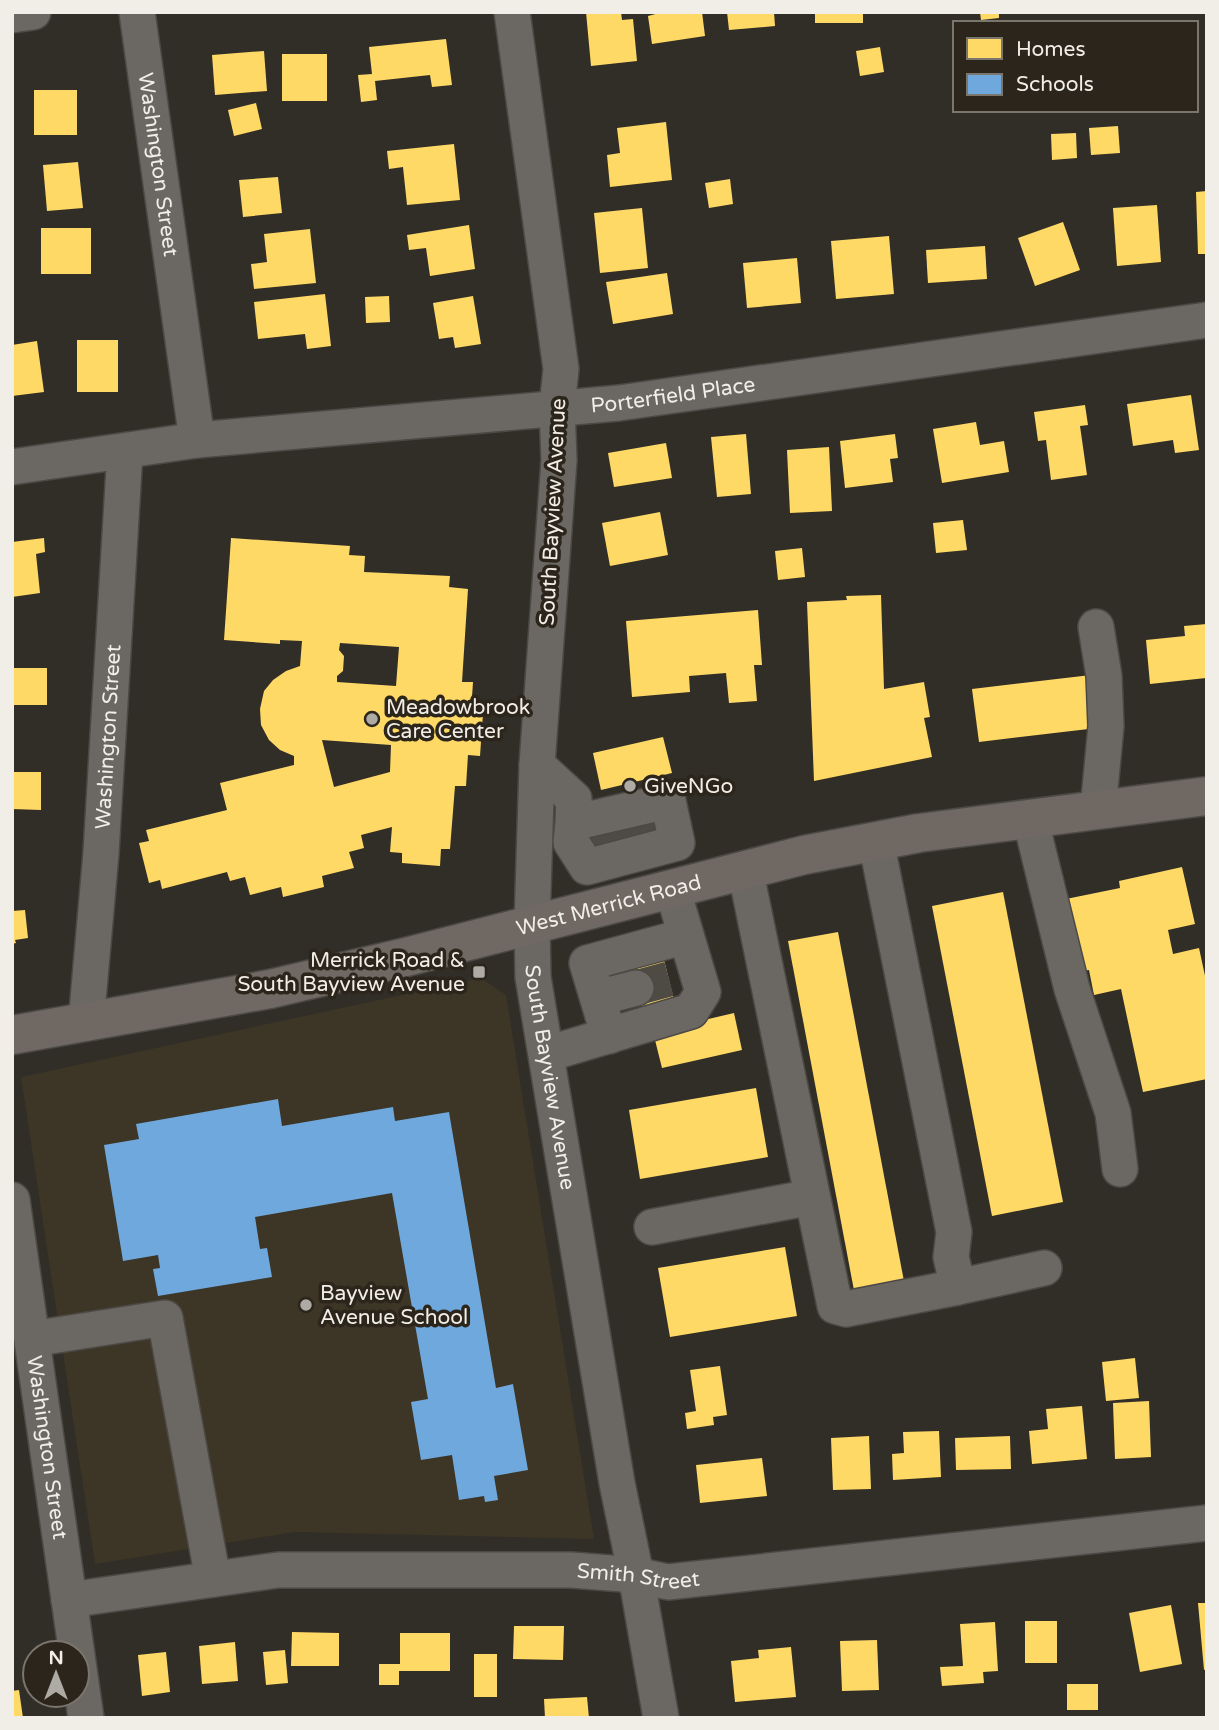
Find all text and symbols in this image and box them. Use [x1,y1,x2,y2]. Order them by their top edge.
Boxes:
legend [953,21,1198,112]
text: Homes [1016,37,1086,62]
street label: Washington Street [133,71,184,258]
text: Schools [1016,72,1094,97]
street label: Porterfield Place [590,371,757,418]
street label: South Bayview Avenue [535,398,571,626]
street label: Washington Street [90,644,126,830]
place label: Meadowbrook Care Center [386,695,530,744]
marker: Meadowbrook Care Center [364,711,380,727]
place label: GiveNGo [644,774,733,799]
marker: GiveNGo [622,778,638,794]
street label: West Merrick Road [514,869,704,941]
place label: Merrick Road & South Bayview Avenue [237,948,465,997]
marker: Merrick Road & South Bayview Avenue [471,964,487,980]
street label: South Bayview Avenue [520,964,581,1192]
place label: Bayview Avenue School [320,1281,468,1330]
marker: Bayview Avenue School [298,1297,314,1313]
street label: Washington Street [22,1354,73,1541]
street label: Smith Street [576,1558,701,1594]
north arrow [21,1639,91,1709]
text: N [48,1647,64,1669]

